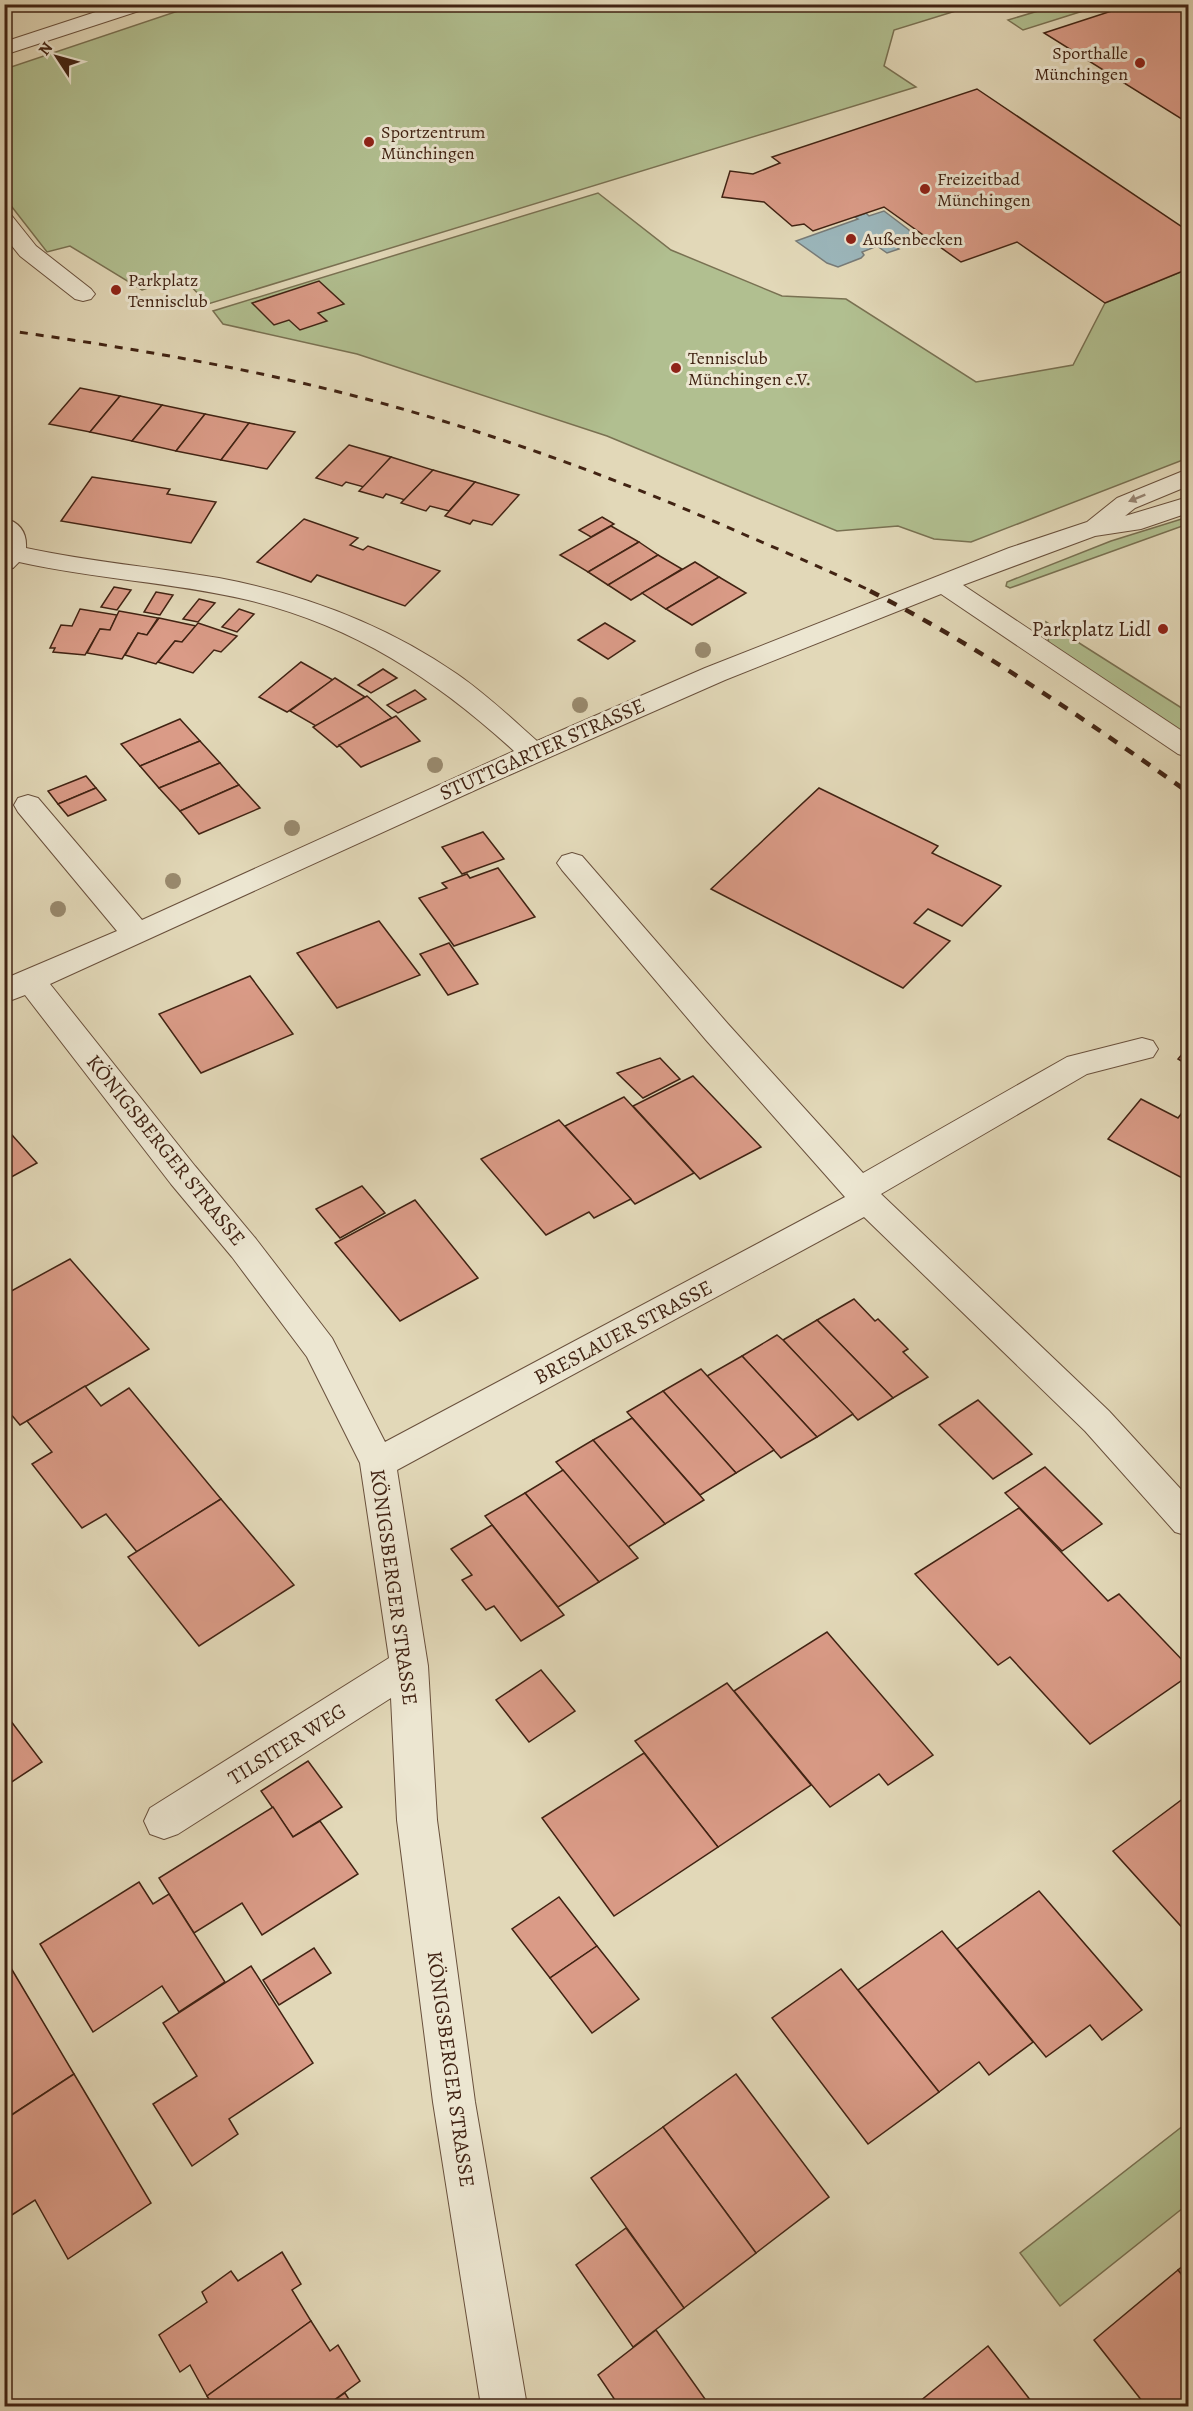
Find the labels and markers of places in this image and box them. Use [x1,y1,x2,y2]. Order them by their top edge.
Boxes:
place label: Sporthalle Münchingen [1034,41,1128,86]
marker: Sporthalle Münchingen [1133,56,1147,70]
place label: Sportzentrum Münchingen [381,120,486,165]
marker: Sportzentrum Münchingen [362,135,376,149]
place label: Freizeitbad Münchingen [937,167,1031,212]
marker: Freizeitbad Münchingen [918,182,932,196]
place label: Außenbecken [862,227,963,251]
marker: Außenbecken [844,232,858,246]
place label: Parkplatz Tennisclub [128,268,208,313]
marker: Parkplatz Tennisclub [109,283,123,297]
place label: Tennisclub Münchingen e.V. [688,346,811,391]
marker: Tennisclub Münchingen e.V. [669,361,683,375]
place label: Parkplatz Lidl [1032,615,1151,643]
marker: Parkplatz Lidl [1156,622,1170,636]

